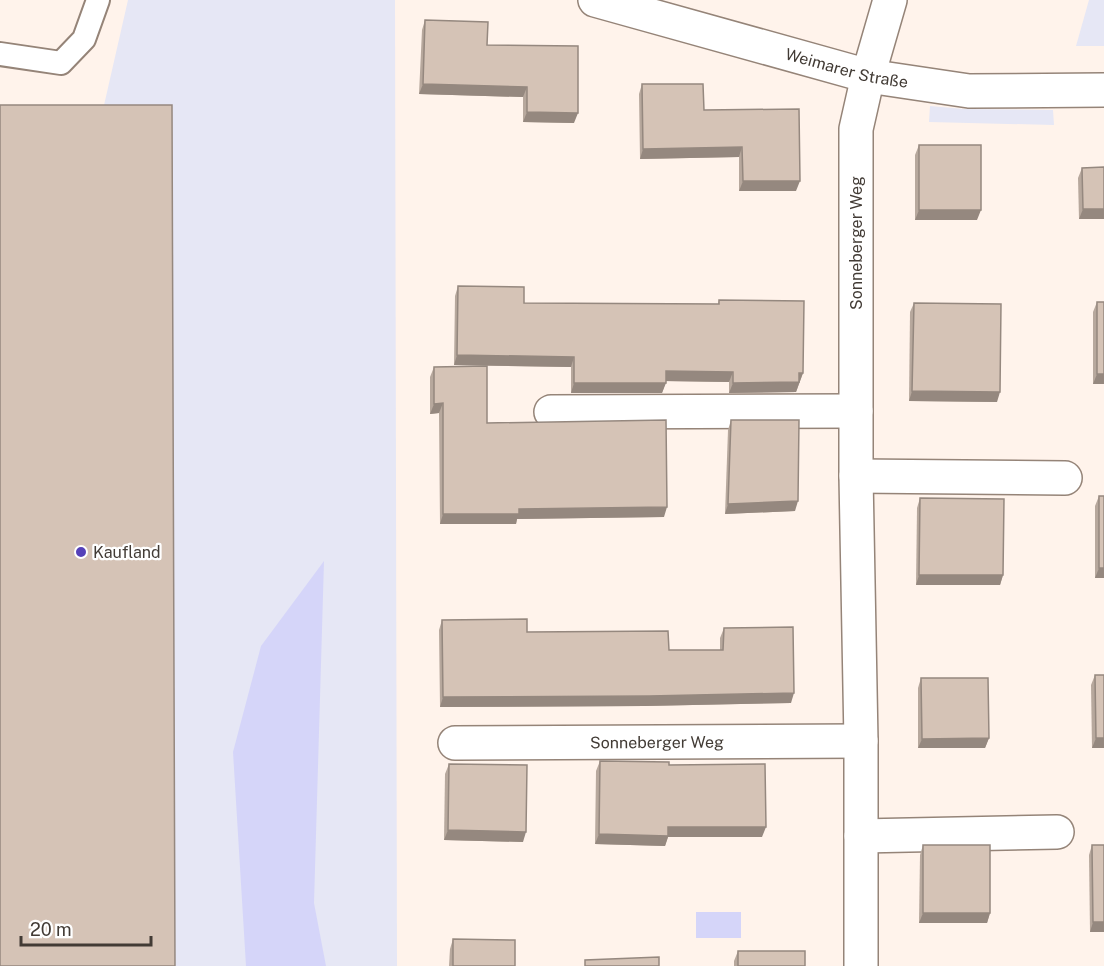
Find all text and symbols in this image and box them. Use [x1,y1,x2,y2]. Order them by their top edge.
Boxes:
street label: Weimarer Straße [783,44,909,92]
street label: Sonneberger Weg [847,176,866,310]
place label: Kaufland [93,543,161,562]
marker: Kaufland [74,545,88,559]
street label: Sonneberger Weg [590,733,724,752]
scale bar [21,909,152,947]
text: 20 m [30,919,72,940]

